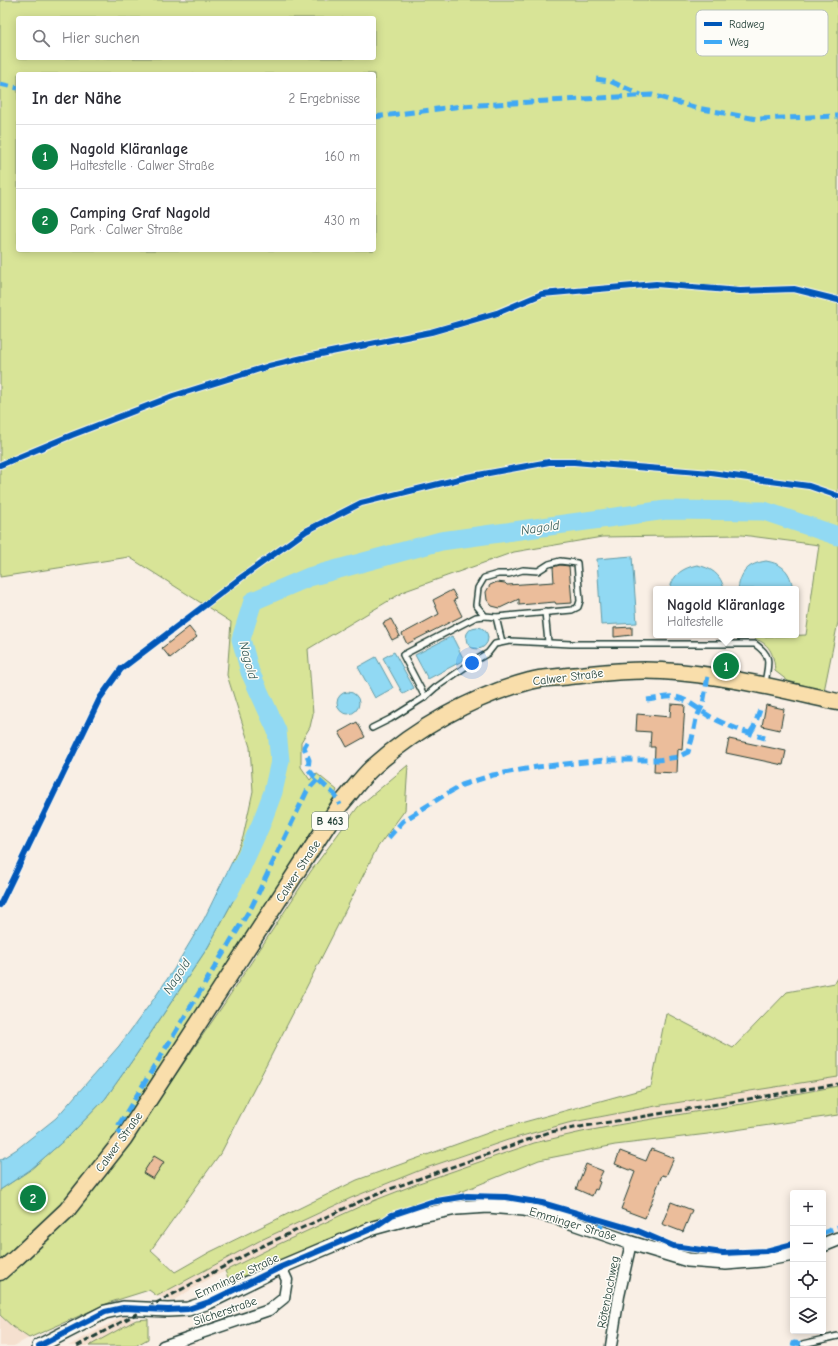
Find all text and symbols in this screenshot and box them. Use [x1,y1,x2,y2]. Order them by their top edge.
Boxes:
legend [696,10,828,56]
search box [16,16,376,60]
text: Radweg [729,18,765,31]
icon: search [30,27,52,49]
text: Hier suchen [62,29,140,47]
text: Weg [729,36,749,49]
text: In der Nähe [32,89,121,108]
text: 2 Ergebnisse [288,91,360,106]
text: Nagold Kläranlage [70,140,188,158]
text: 1 [42,149,48,164]
text: 160 m [325,149,360,164]
text: Haltestelle · Calwer Straße [70,158,214,173]
text: Camping Graf Nagold [70,204,210,222]
text: 2 [42,213,48,228]
text: 430 m [324,213,360,228]
text: Park · Calwer Straße [70,222,183,237]
water label: Nagold [520,517,561,538]
popup [653,586,799,638]
text: Nagold Kläranlage [667,596,785,614]
text: Haltestelle [667,614,723,629]
water label: Nagold [236,639,261,682]
pin: 1 [713,651,739,681]
your location [462,653,482,673]
street label: Calwer Straße [532,666,604,688]
road number: B 463 [312,812,348,830]
street label: Calwer Straße [273,837,323,905]
water label: Nagold [160,955,194,997]
street label: Calwer Straße [92,1109,146,1175]
pin: 2 [20,1183,46,1213]
map controls [790,1190,826,1334]
button: + [790,1190,826,1226]
street label: Emminger Straße [528,1204,618,1244]
button: − [790,1226,826,1262]
street label: Emminger Straße [193,1250,281,1302]
street label: Rötenbachweg [594,1255,622,1329]
button: locate [790,1262,826,1298]
street label: Silcherstraße [191,1294,259,1328]
button: layers [790,1298,826,1334]

